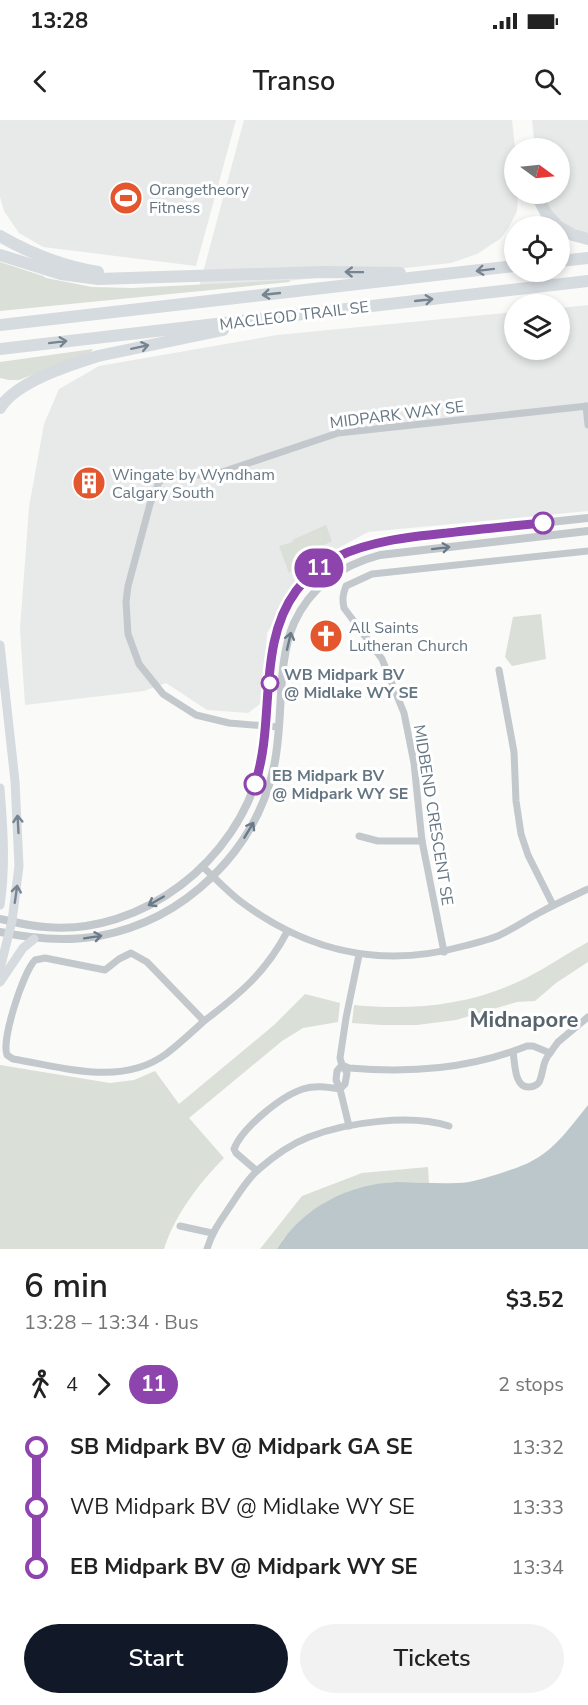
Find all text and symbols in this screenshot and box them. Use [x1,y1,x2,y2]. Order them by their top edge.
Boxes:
text: 13:28 [30,6,88,36]
text: Transo [253,63,335,100]
icon: back [24,65,57,98]
icon: search [531,65,564,98]
north arrow [504,138,570,204]
map controls [504,138,570,360]
place label: Orangetheory Fitness [149,179,250,219]
sports icon: Orangetheory Fitness [108,180,144,216]
button: locate [504,216,570,282]
one-way arrow [475,265,495,276]
one-way arrow [345,266,365,278]
one-way arrow [262,289,282,300]
one-way arrow [414,294,434,305]
button: layers [504,294,570,360]
street label: MACLEOD TRAIL SE [218,296,370,336]
one-way arrow [48,336,68,347]
one-way arrow [129,341,149,352]
street label: MIDPARK WAY SE [329,396,466,434]
place label: Wingate by Wyndham Calgary South [112,464,275,504]
building icon: Wingate by Wyndham Calgary South [71,465,107,501]
unlabelled marker [532,512,554,534]
one-way arrow [431,542,451,553]
line badge: 11 [292,548,346,588]
text: 11 [306,554,332,582]
place label: All Saints Lutheran Church [349,617,468,657]
church icon: All Saints Lutheran Church [308,618,344,654]
one-way arrow [284,632,295,652]
place label: WB Midpark BV @ Midlake WY SE [284,664,418,704]
marker: WB Midpark BV @ Midlake WY SE [261,674,279,692]
street label: MIDBEND CRESCENT SE [408,723,458,907]
place label: EB Midpark BV @ Midpark WY SE [272,765,408,805]
marker: EB Midpark BV @ Midpark WY SE [244,773,266,795]
one-way arrow [12,814,23,834]
one-way arrow [243,822,255,839]
one-way arrow [11,885,22,904]
one-way arrow [148,895,165,907]
one-way arrow [82,931,102,942]
district label: Midnapore [469,1005,579,1035]
text: 6 min [24,1264,108,1309]
text: $3.52 [506,1285,564,1315]
text: 13:28 – 13:34 · Bus [24,1309,199,1336]
icon: walk [24,1368,57,1401]
icon: forward [87,1368,120,1401]
text: 11 [141,1370,166,1398]
text: 4 [66,1371,78,1398]
text: 2 stops [498,1371,564,1398]
text: SB Midpark BV @ Midpark GA SE [70,1432,413,1462]
text: 13:32 [511,1434,564,1461]
text: WB Midpark BV @ Midlake WY SE [70,1492,415,1522]
text: 13:33 [511,1494,564,1521]
text: EB Midpark BV @ Midpark WY SE [70,1552,418,1582]
text: 13:34 [511,1554,564,1581]
button: Start [24,1624,288,1693]
button: Tickets [300,1624,564,1693]

